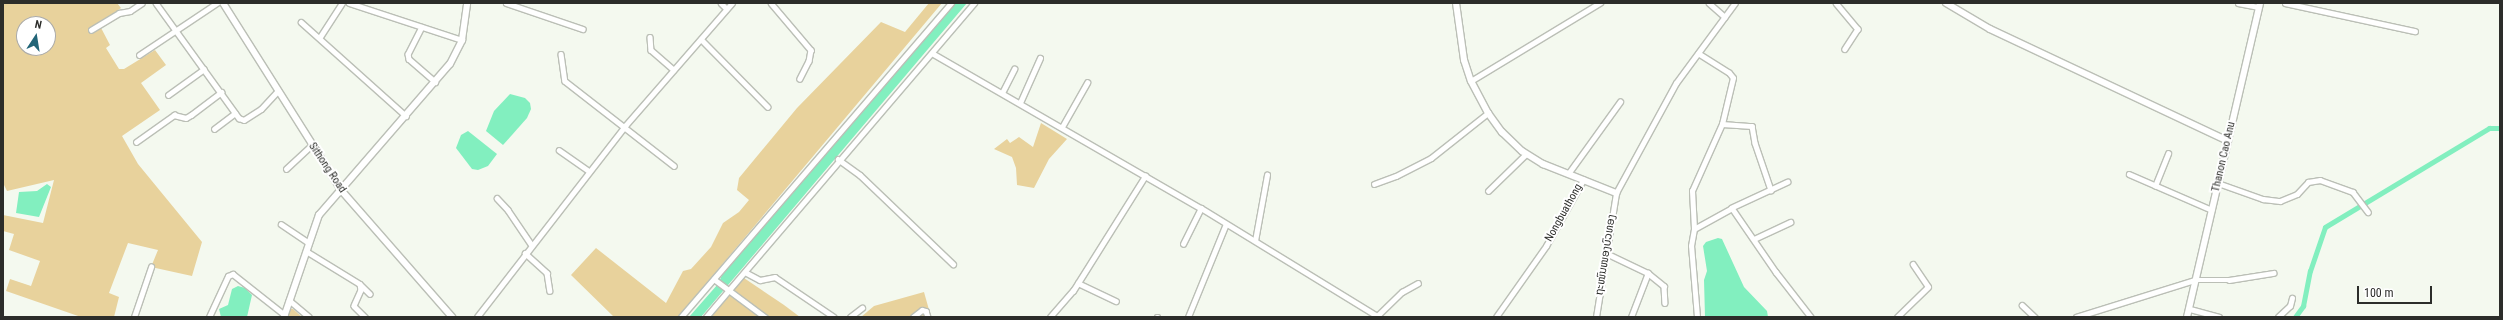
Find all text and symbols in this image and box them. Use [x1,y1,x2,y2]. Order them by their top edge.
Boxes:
north arrow [16,16,56,56]
text: N [34,18,43,32]
street label: Thanon Cao Anu [2210,121,2238,193]
street label: Sithong Road [305,140,349,196]
street label: Nongbuathong [1543,182,1585,244]
street label: ຖະໜົນໜອງບົວທອງ [1593,214,1619,296]
scale bar [2359,278,2434,304]
text: 100 m [2364,286,2394,300]

